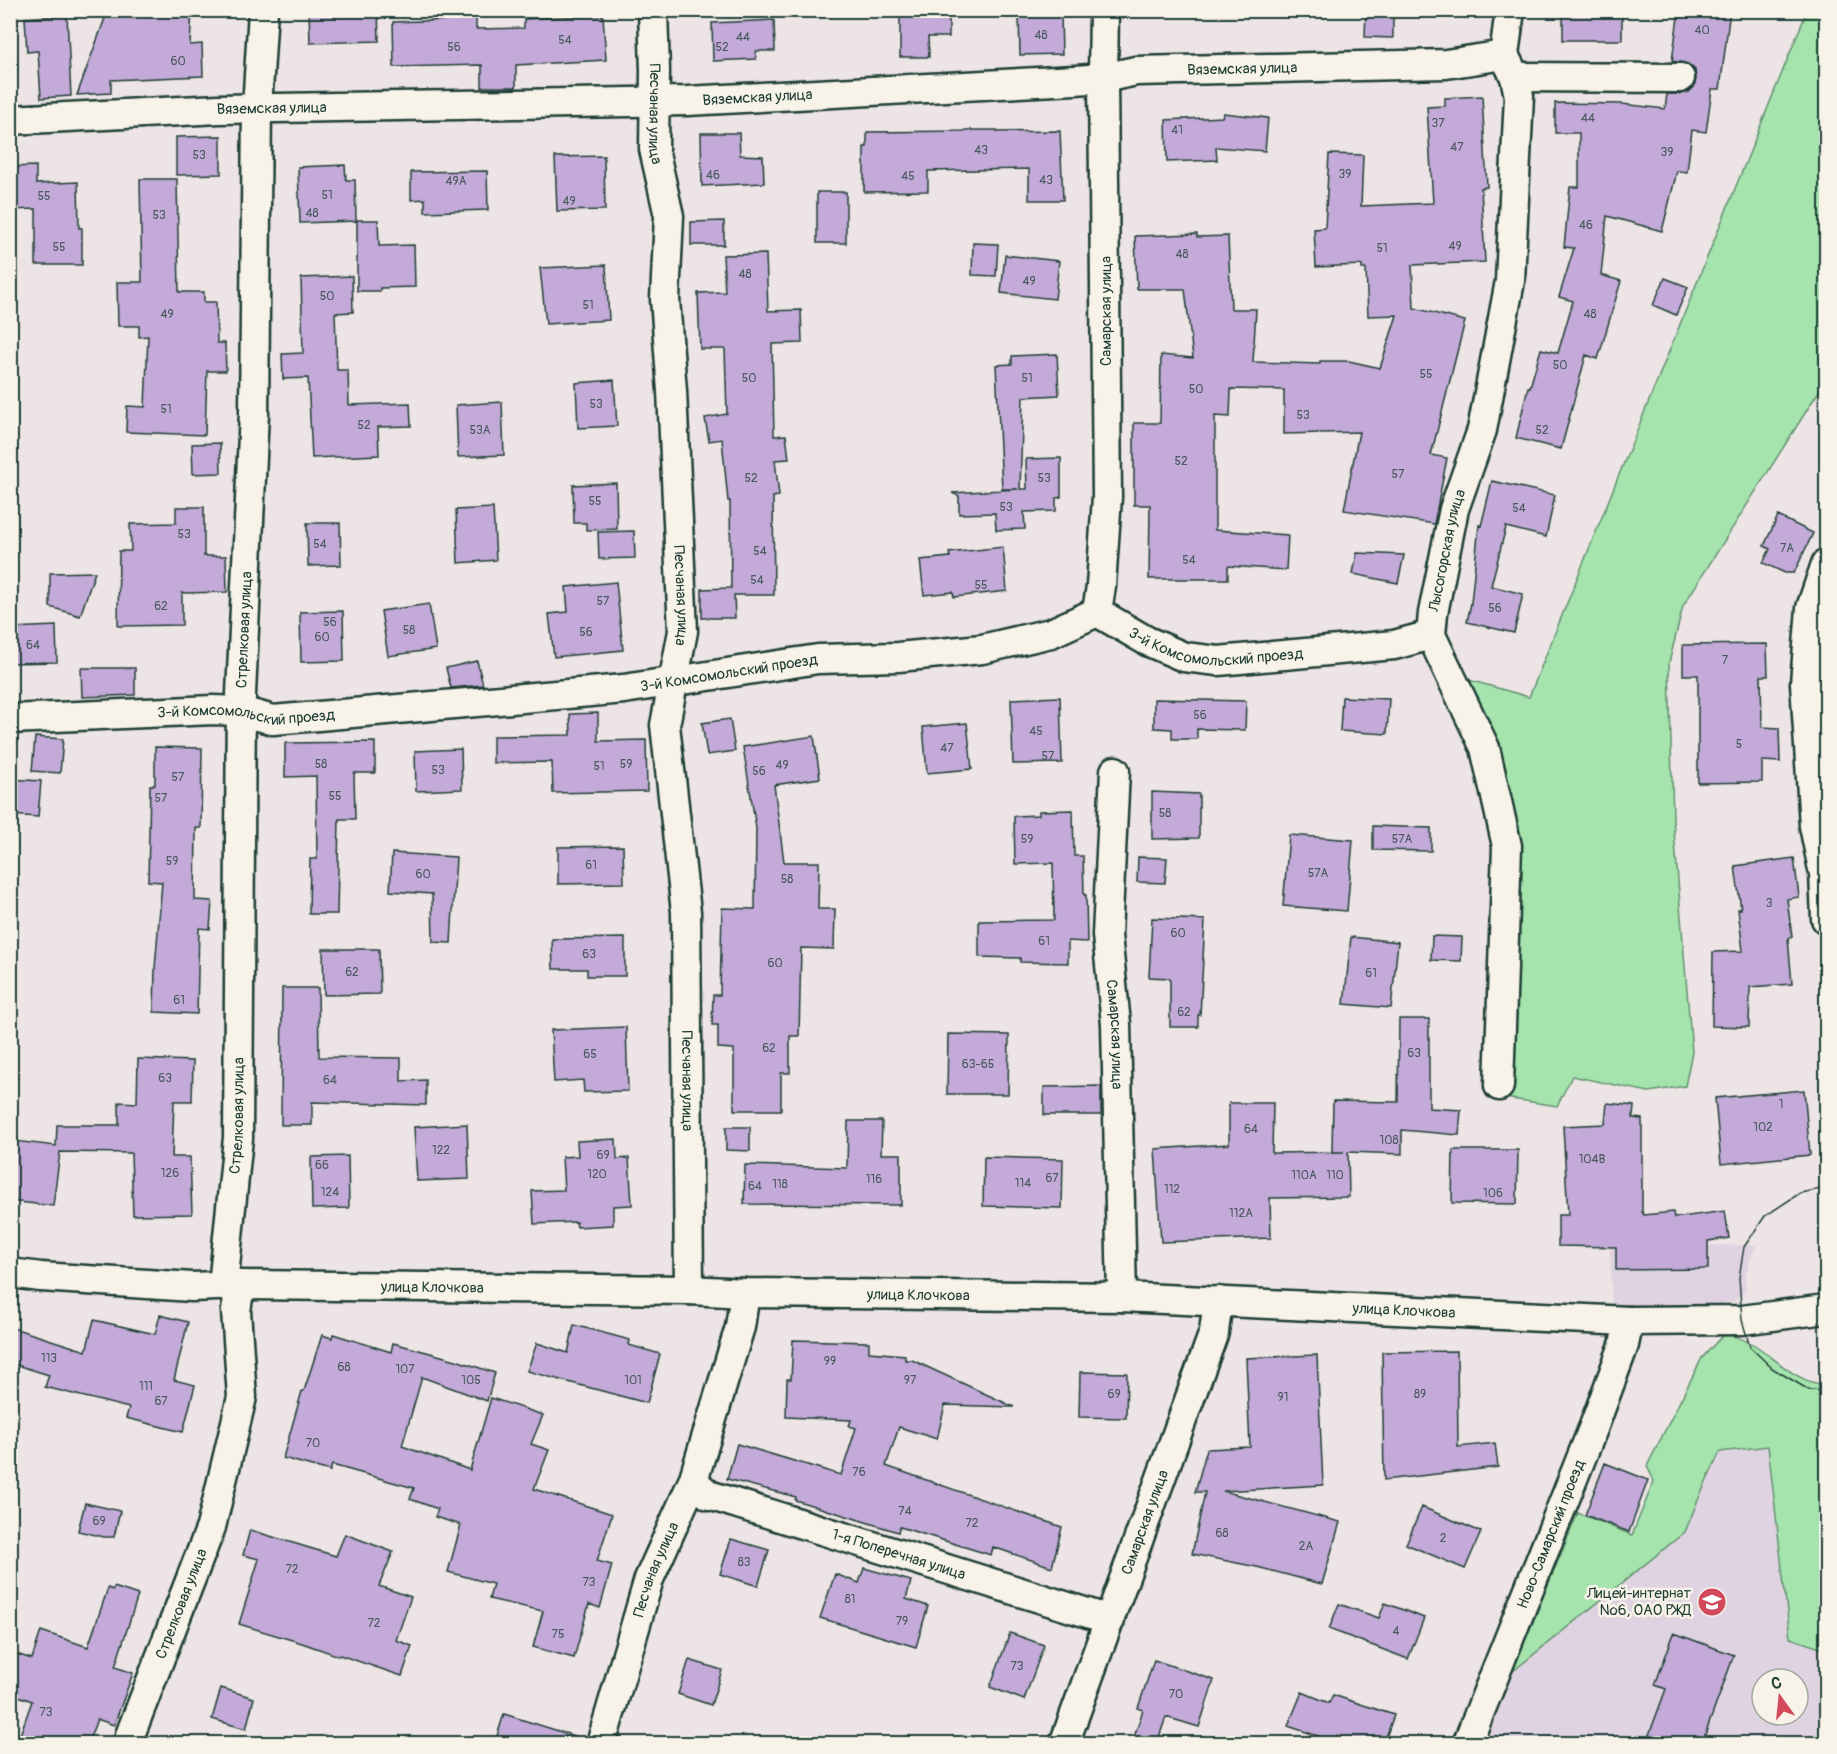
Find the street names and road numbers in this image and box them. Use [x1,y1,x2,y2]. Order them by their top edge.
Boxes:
street label: Вяземская улица [1187,58,1298,79]
street label: Песчаная улица [645,63,667,166]
street label: Вяземская улица [702,85,813,110]
street label: Вяземская улица [216,98,327,119]
street label: Самарская улица [1097,256,1116,366]
street label: Лысогорская улица [1424,487,1470,614]
street label: Песчаная улица [670,545,693,648]
street label: Стрелковая улица [232,571,256,689]
street label: 3-й Комсомольский проезд [1125,623,1304,671]
street label: 3-й Комсомольский проезд [639,650,819,696]
street label: 3-й Комсомольский проезд [157,700,336,730]
street label: Самарская улица [1102,978,1127,1090]
street label: Песчаная улица [677,1030,697,1131]
street label: Стрелковая улица [225,1057,248,1175]
street label: улица Клочкова [380,1277,484,1297]
street label: улица Клочкова [866,1285,970,1305]
street label: улица Клочкова [1351,1298,1456,1322]
street label: Ново-Самарский проезд [1513,1457,1589,1611]
street label: Самарская улица [1117,1467,1173,1577]
street label: Песчаная улица [629,1519,683,1619]
street label: 1-я Поперечная улица [830,1524,968,1584]
street label: Стрелковая улица [151,1546,211,1662]

